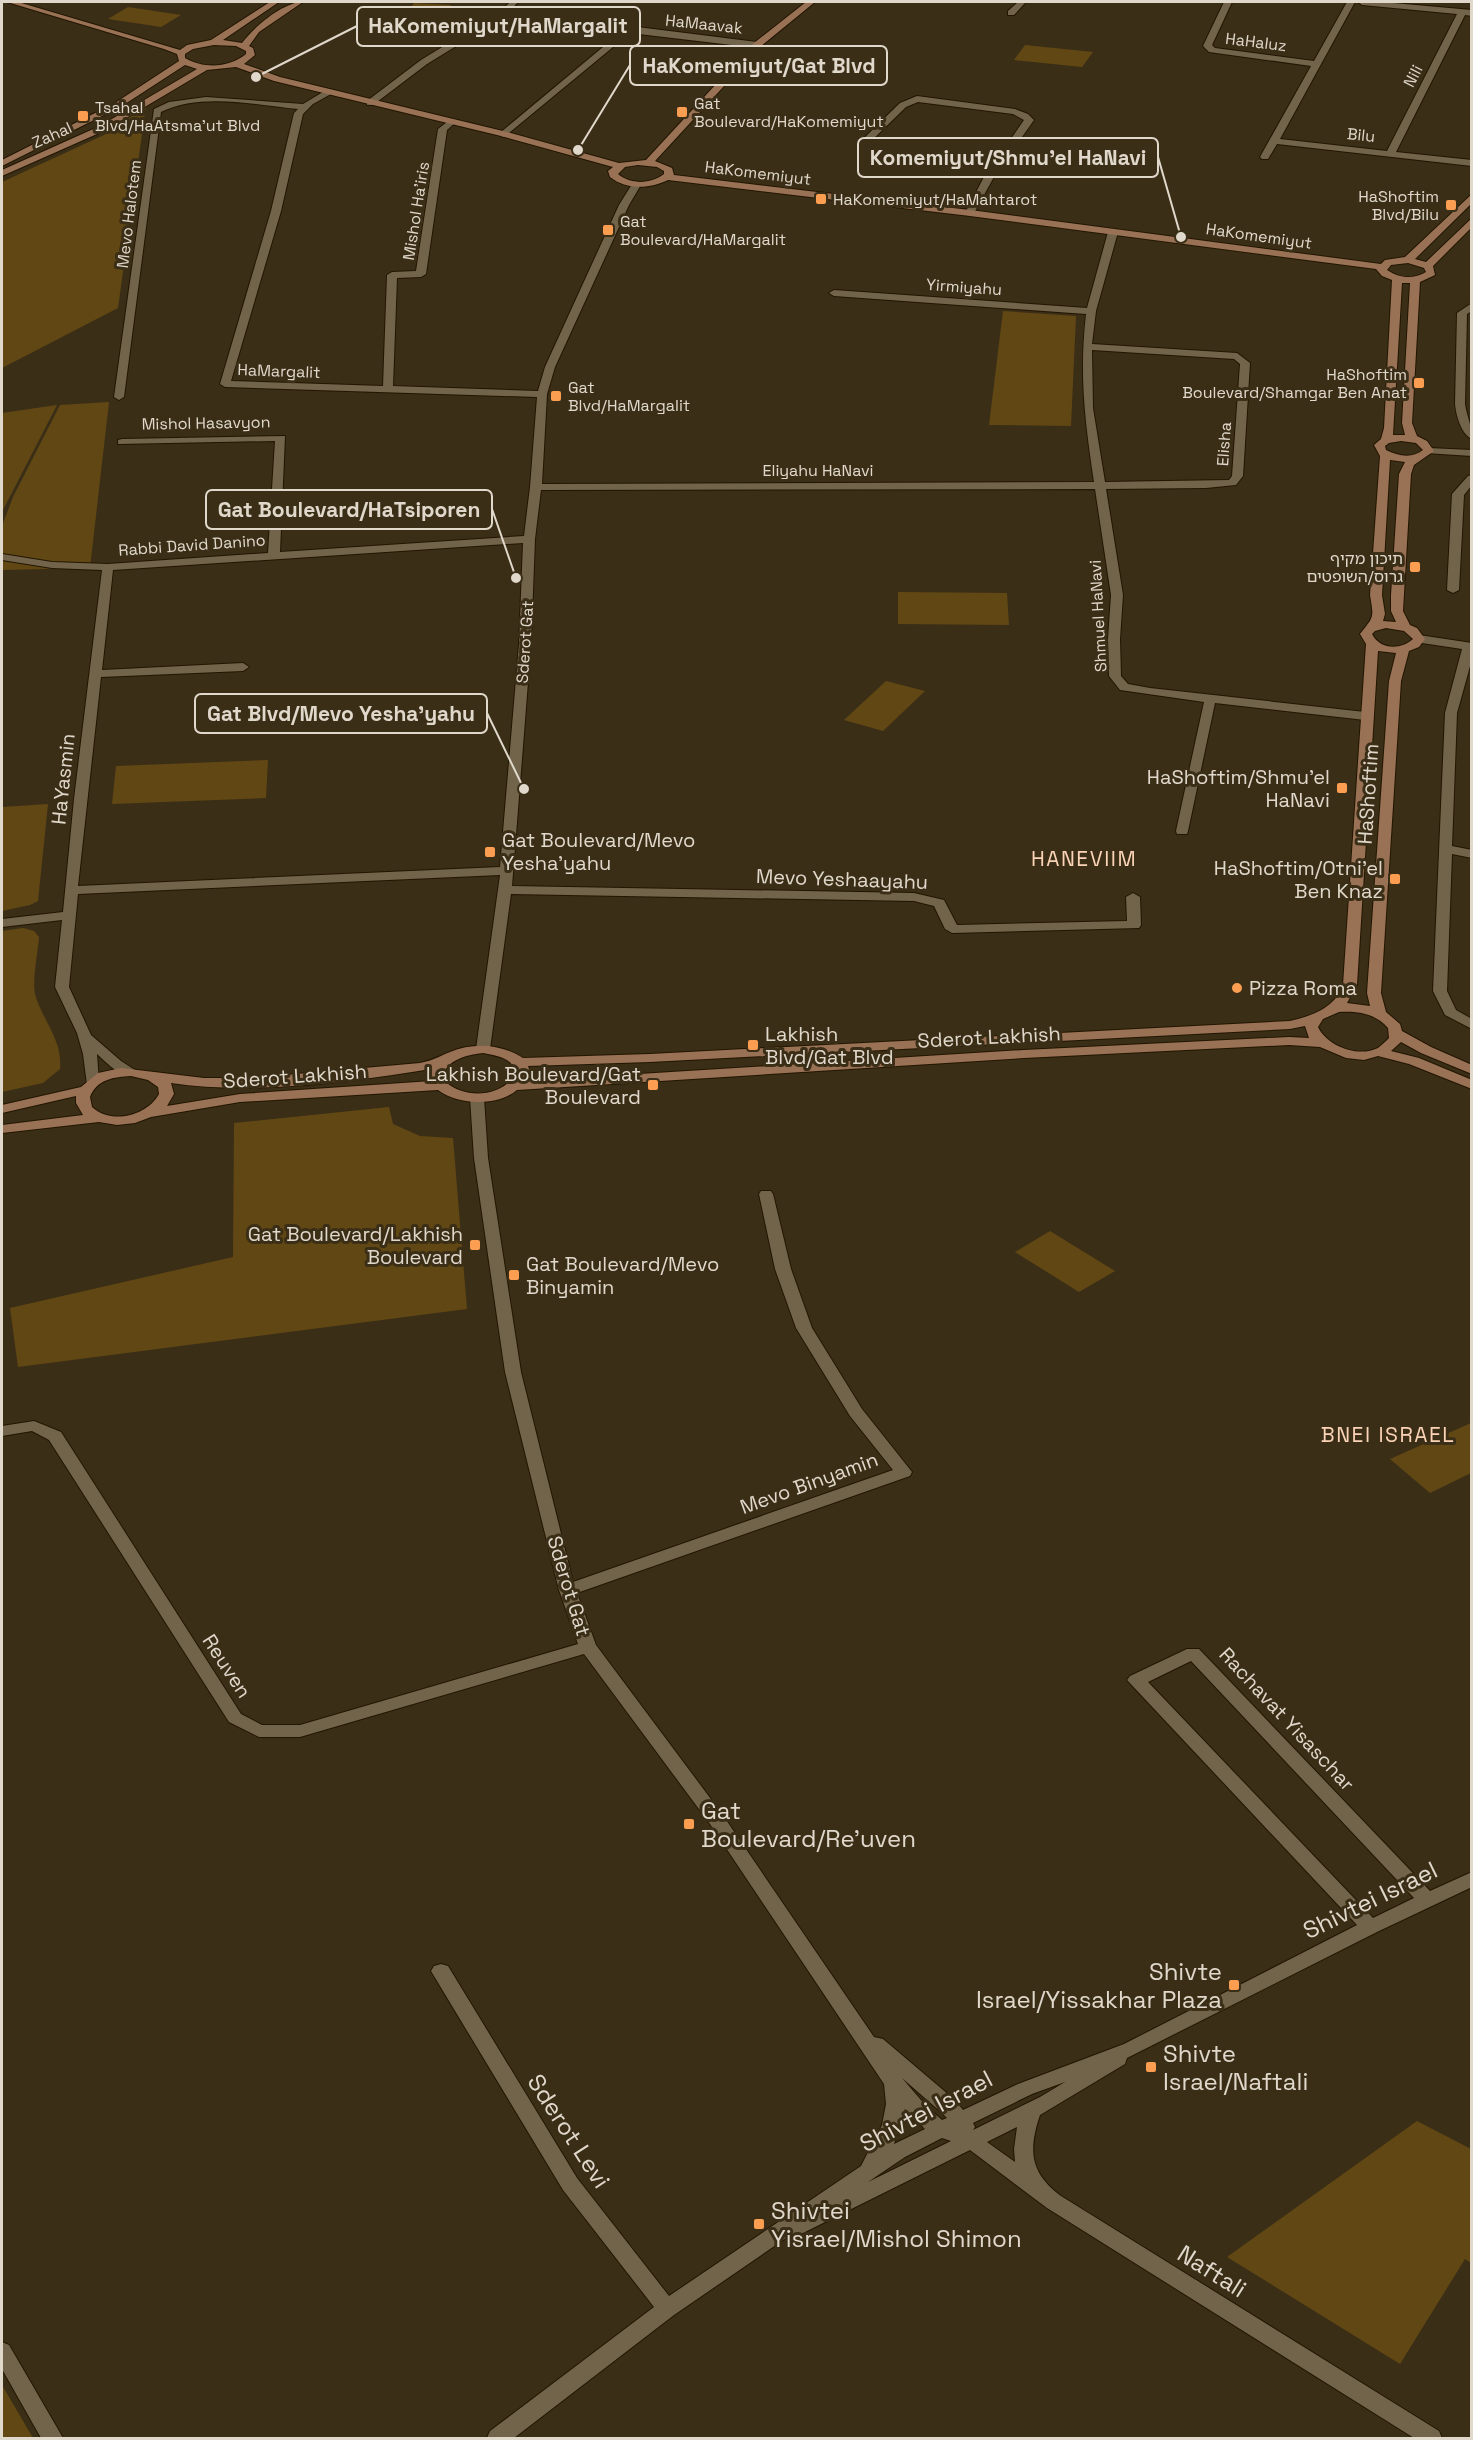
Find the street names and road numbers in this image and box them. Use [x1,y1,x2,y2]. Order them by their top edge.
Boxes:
street label: HaMaavak [664,9,744,39]
street label: HaHaluz [1224,28,1288,56]
street label: Nili [1399,61,1427,91]
street label: Zahal [29,117,75,153]
street label: Bilu [1346,123,1376,147]
street label: HaKomemiyut [704,156,812,190]
street label: Mevo Halotem [112,159,146,269]
street label: Mishol Ha'iris [398,160,434,262]
street label: HaKomemiyut [1205,218,1313,254]
street label: Yirmiyahu [925,274,1003,300]
street label: HaMargalit [237,359,321,383]
street label: Mishol Hasavyon [141,411,271,435]
street label: Elisha [1212,421,1236,467]
street label: Eliyahu HaNavi [762,460,874,481]
street label: Rabbi David Danino [118,529,266,561]
street label: Shmuel HaNavi [1085,559,1111,673]
street label: Sderot Gat [512,600,538,684]
street label: HaYasmin [45,732,81,826]
street label: HaShoftim [1352,743,1384,845]
street label: Mevo Yeshaayahu [755,863,929,895]
street label: Sderot Lakhish [917,1020,1061,1054]
street label: Sderot Lakhish [222,1058,368,1094]
street label: Mevo Binyamin [736,1446,882,1520]
street label: Sderot Gat [541,1533,597,1639]
street label: Reuven [197,1629,257,1703]
street label: Rachavat Yisaschar [1214,1642,1360,1796]
street label: Shivtei Israel [1298,1854,1442,1946]
street label: Shivtei Israel [854,2063,998,2159]
street label: Sderot Levi [521,2068,617,2194]
street label: Naftali [1172,2238,1252,2304]

